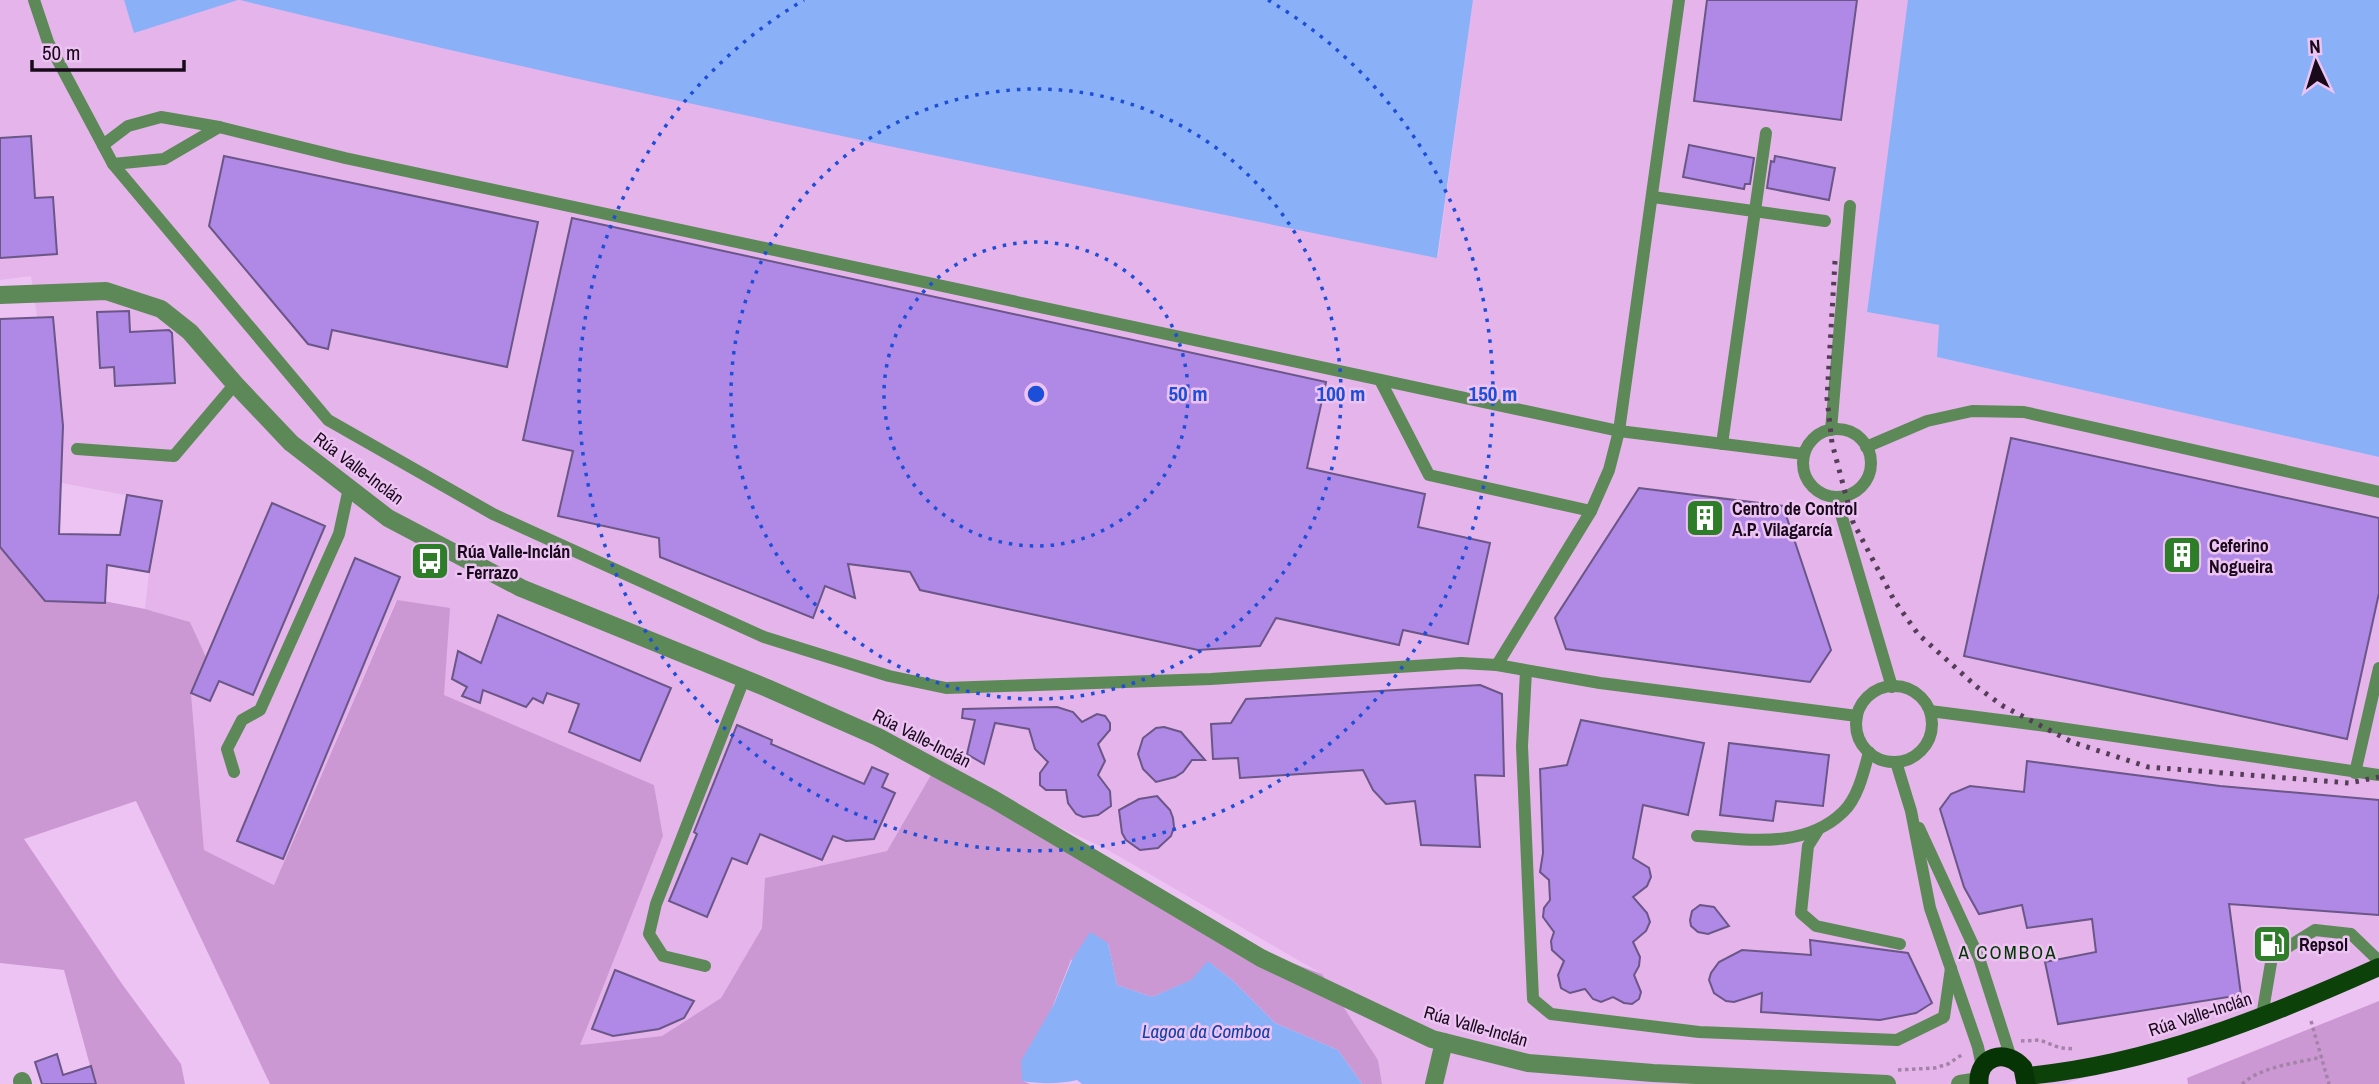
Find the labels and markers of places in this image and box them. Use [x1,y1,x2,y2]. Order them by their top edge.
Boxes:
centre of rings [1024,382,1048,406]
place label: Centro de Control A.P. Vilagarcía [1732,496,1857,542]
building icon: Centro de Control A.P. Vilagarcía [1684,497,1726,539]
place label: Ceferino Nogueira [2209,533,2274,579]
building icon: Ceferino Nogueira [2161,534,2203,576]
place label: Rúa Valle-Inclán - Ferrazo [457,539,570,585]
bus stop icon: Rúa Valle-Inclán - Ferrazo [409,540,451,582]
fuel station icon: Repsol [2251,923,2293,965]
place label: Repsol [2299,932,2348,957]

